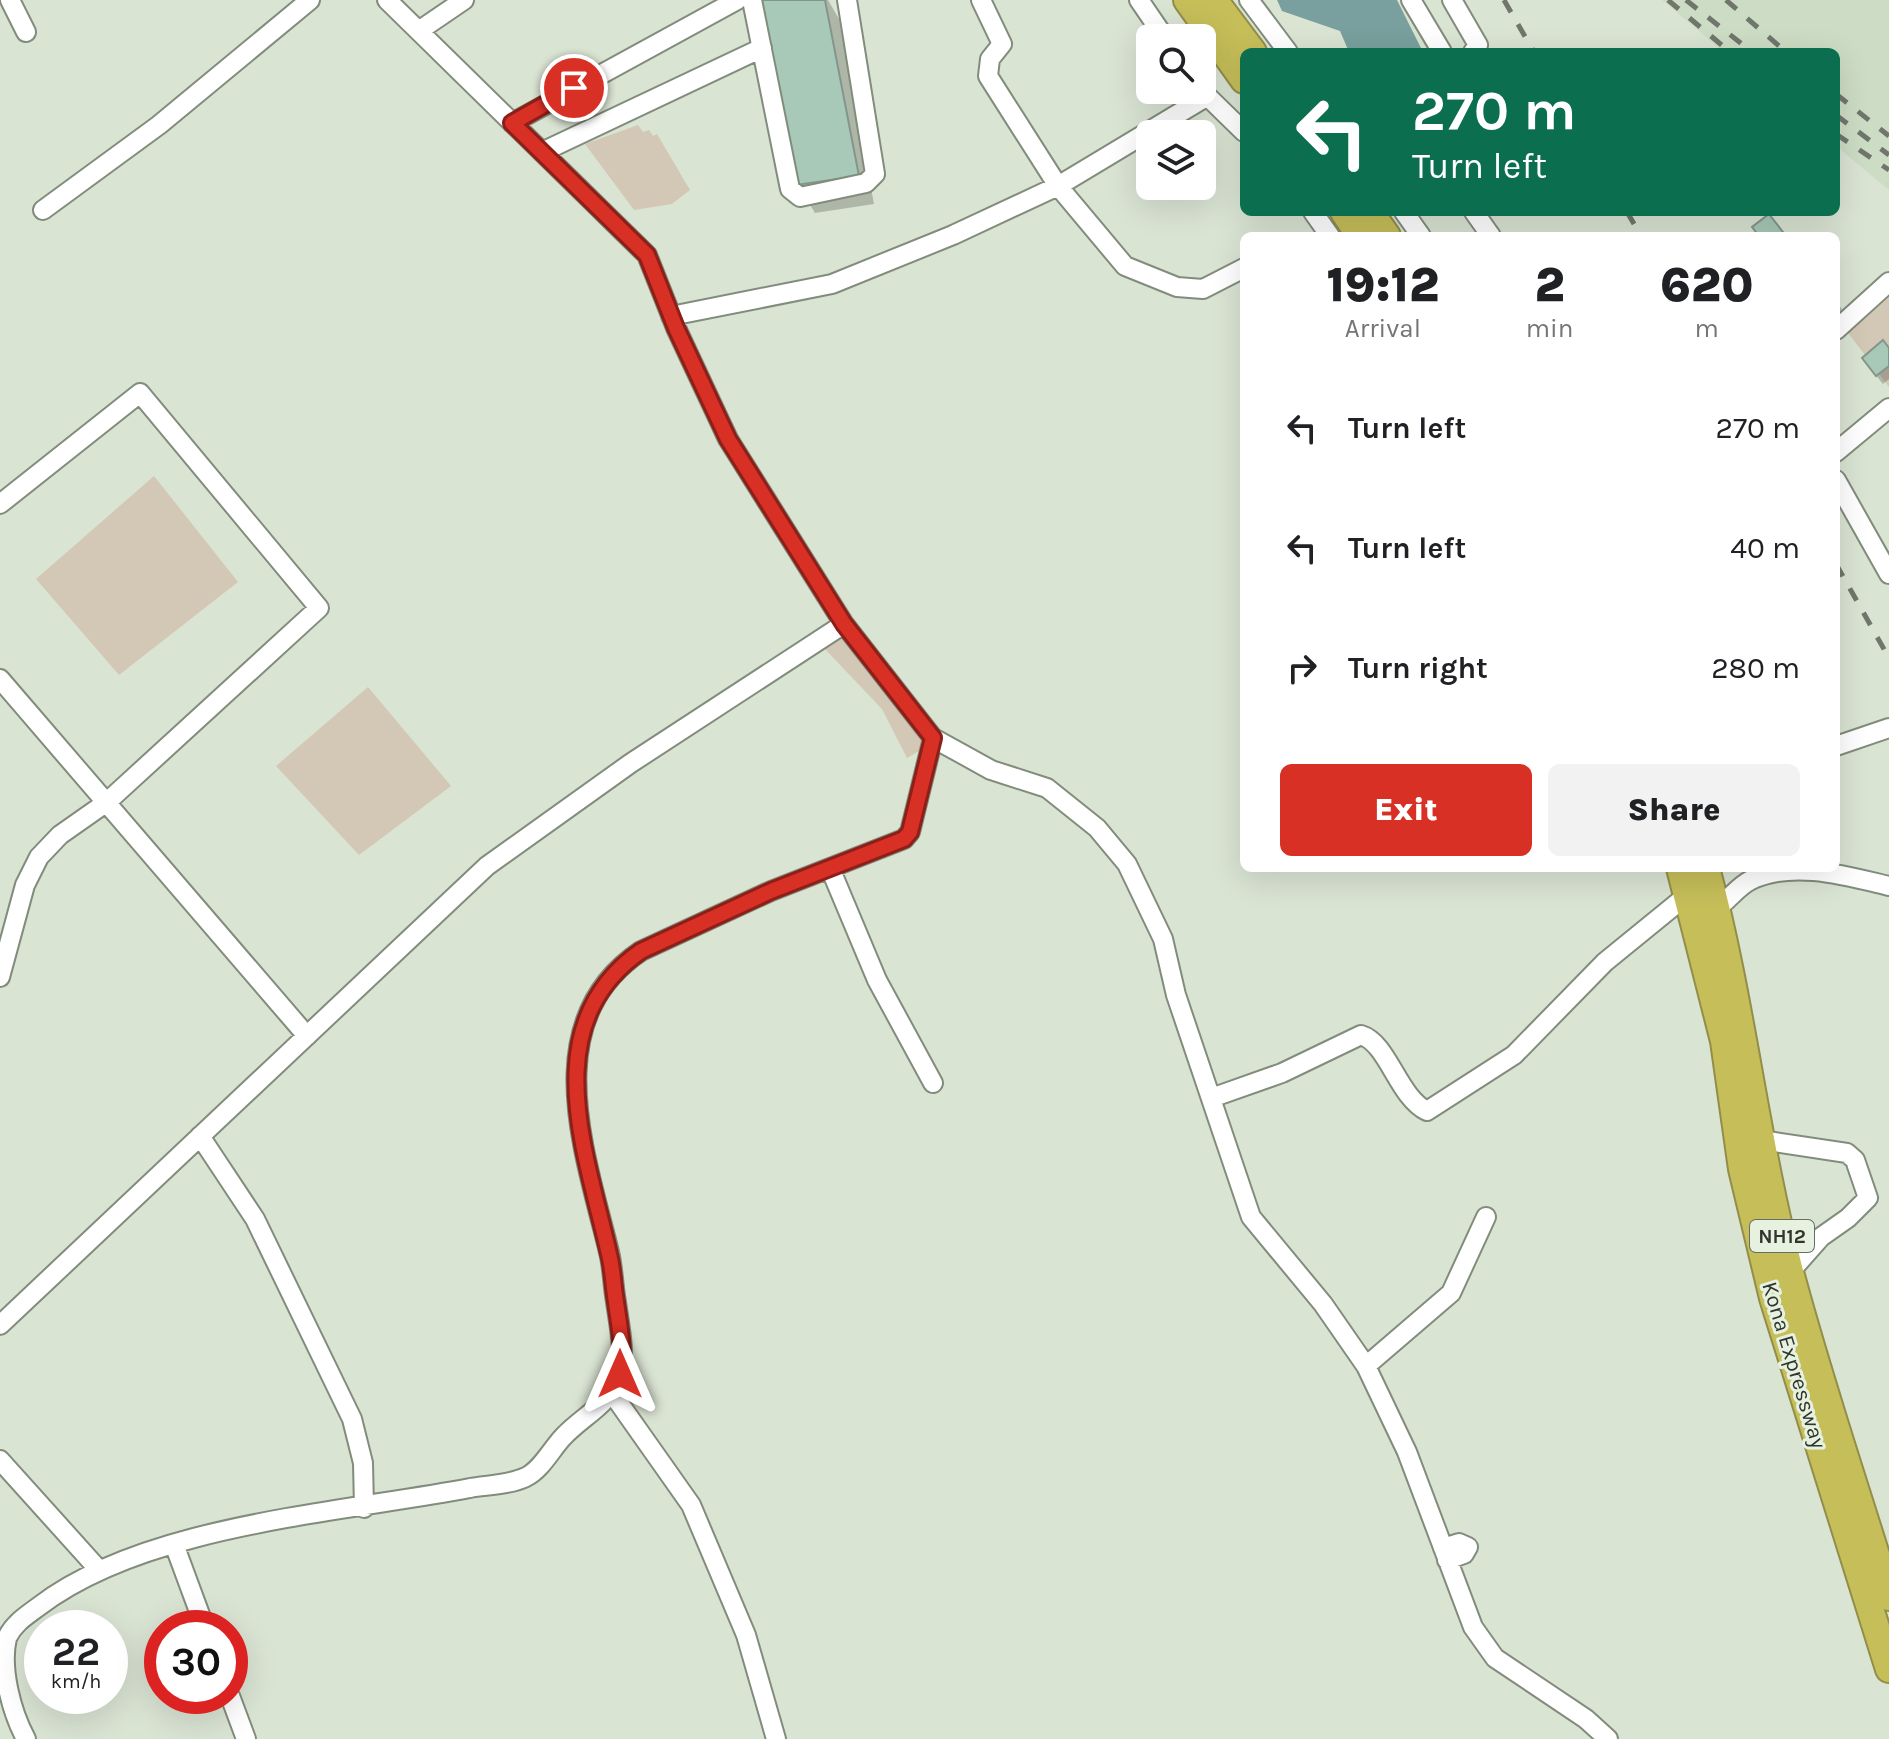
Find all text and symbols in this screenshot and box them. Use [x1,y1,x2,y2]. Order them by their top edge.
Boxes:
map controls [1136,24,1216,200]
button: search [1136,24,1216,104]
pin [540,54,608,122]
icon: arrive [552,66,596,110]
text: 270 m [1412,78,1576,143]
icon: left [1280,80,1384,184]
button: layers [1136,120,1216,200]
text: Turn left [1412,145,1547,187]
text: 19:12 [1326,257,1439,313]
text: 2 [1534,257,1565,313]
text: 620 [1660,257,1754,313]
text: Arrival [1345,313,1421,344]
text: min [1526,313,1574,344]
text: m [1695,313,1719,344]
icon: left [1280,406,1324,450]
text: Turn left [1348,410,1466,446]
text: 270 m [1716,410,1800,446]
icon: left [1280,526,1324,570]
text: Turn left [1348,530,1466,566]
text: 40 m [1730,530,1800,566]
icon: right [1280,646,1324,690]
text: Turn right [1348,650,1488,686]
text: 280 m [1711,650,1800,686]
button: Exit [1280,764,1532,856]
button: Share [1548,764,1800,856]
road number: NH12 [1750,1220,1814,1252]
street label: Kona Expressway [1756,1279,1832,1452]
position arrow [578,1332,662,1416]
speed limit sign: 30 [144,1610,248,1714]
text: 22 [52,1628,100,1675]
text: km/h [51,1670,101,1693]

